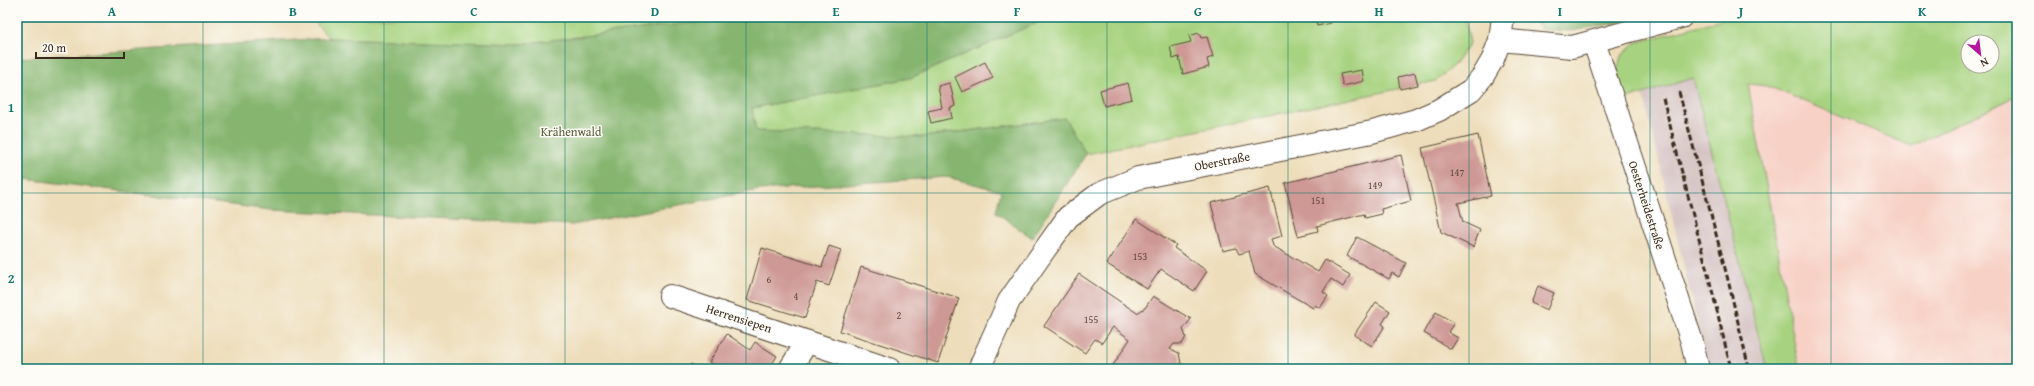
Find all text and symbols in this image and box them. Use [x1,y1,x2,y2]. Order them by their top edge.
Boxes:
text: A [108,2,117,21]
text: B [289,2,297,21]
text: C [470,2,478,21]
text: D [651,2,659,21]
text: E [833,2,840,21]
text: F [1014,2,1021,21]
text: G [1194,2,1202,21]
text: H [1374,2,1384,21]
text: I [1558,2,1562,21]
text: J [1737,2,1744,21]
text: K [1918,2,1927,21]
scale bar [36,34,124,60]
north arrow [1960,34,2000,74]
text: 20 m [42,39,66,56]
text: N [1977,54,1992,72]
text: 1 [8,98,14,117]
park label: Krähenwald [541,123,602,140]
street label: Oberstraße [1193,147,1252,175]
street label: Oesterheidestraße [1625,158,1669,252]
house number: 147 [1450,165,1464,180]
house number: 149 [1368,178,1382,193]
house number: 151 [1311,193,1325,208]
house number: 153 [1133,249,1147,264]
text: 2 [8,269,15,288]
house number: 6 [767,272,772,287]
house number: 4 [794,289,799,304]
street label: Herrensiepen [704,299,774,337]
house number: 2 [897,308,902,323]
house number: 155 [1084,312,1098,327]

